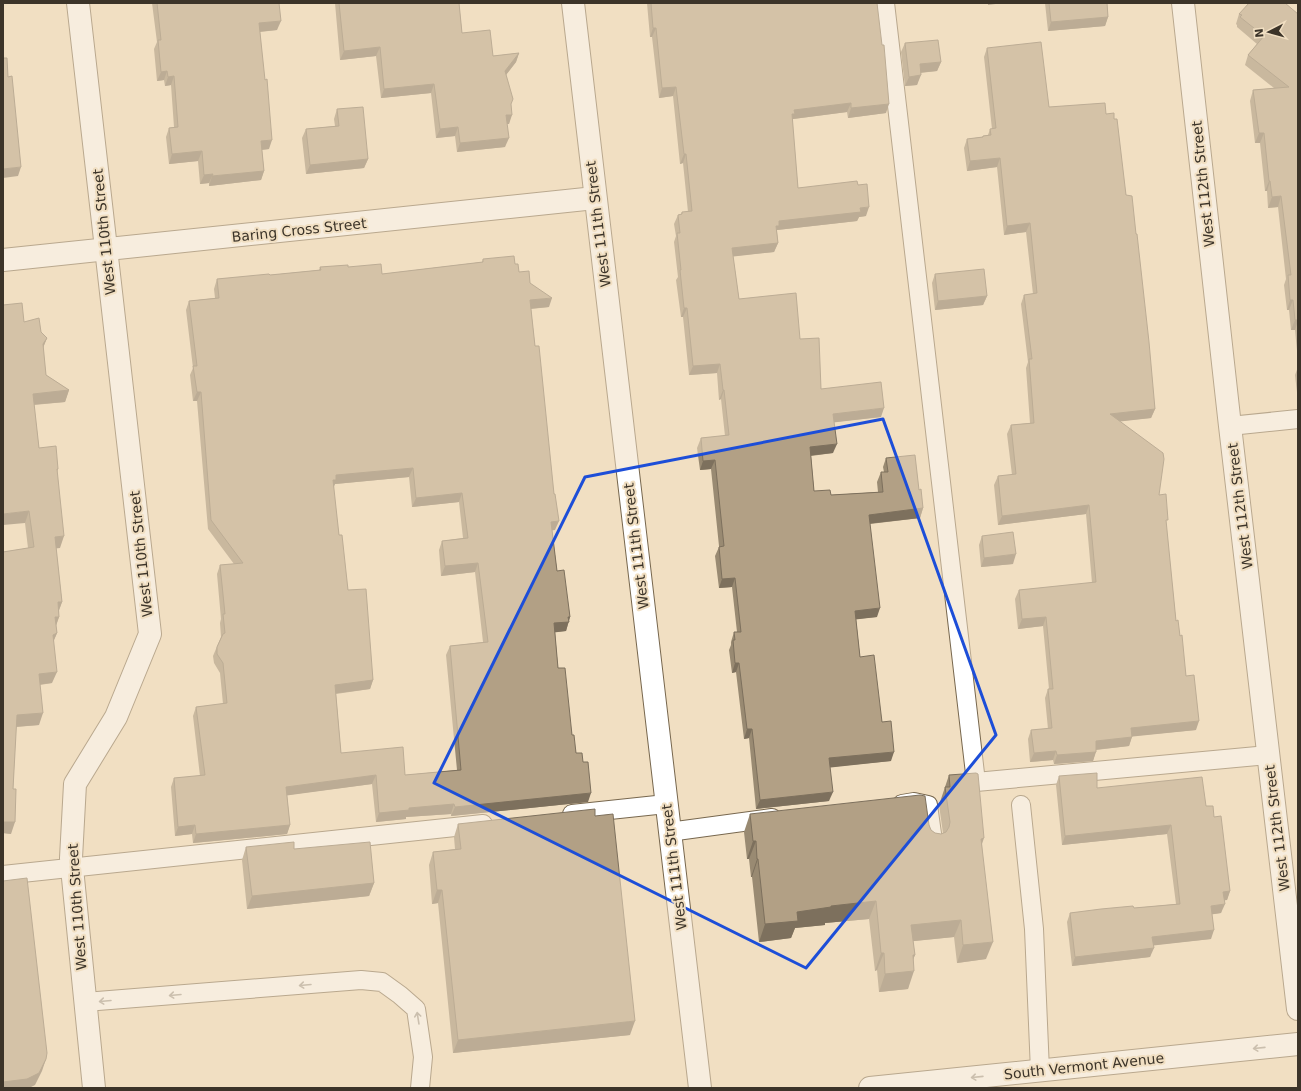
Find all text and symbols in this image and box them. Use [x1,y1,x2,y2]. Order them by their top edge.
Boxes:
north arrow [1249,12,1289,52]
text: N [1253,28,1266,38]
street label: West 112th Street [1188,120,1218,248]
street label: West 111th Street [582,160,614,288]
street label: West 110th Street [89,168,119,296]
street label: Baring Cross Street [231,215,368,245]
street label: West 112th Street [1224,442,1256,570]
street label: West 111th Street [620,482,652,610]
street label: West 110th Street [126,490,156,618]
street label: West 112th Street [1261,764,1293,892]
street label: West 111th Street [658,803,690,931]
street label: West 110th Street [65,843,89,971]
one-way arrow [299,981,312,988]
one-way arrow [169,991,182,998]
one-way arrow [99,997,112,1004]
one-way arrow [414,1012,422,1025]
one-way arrow [1253,1044,1266,1052]
street label: South Vermont Avenue [1003,1050,1165,1082]
one-way arrow [971,1073,984,1081]

